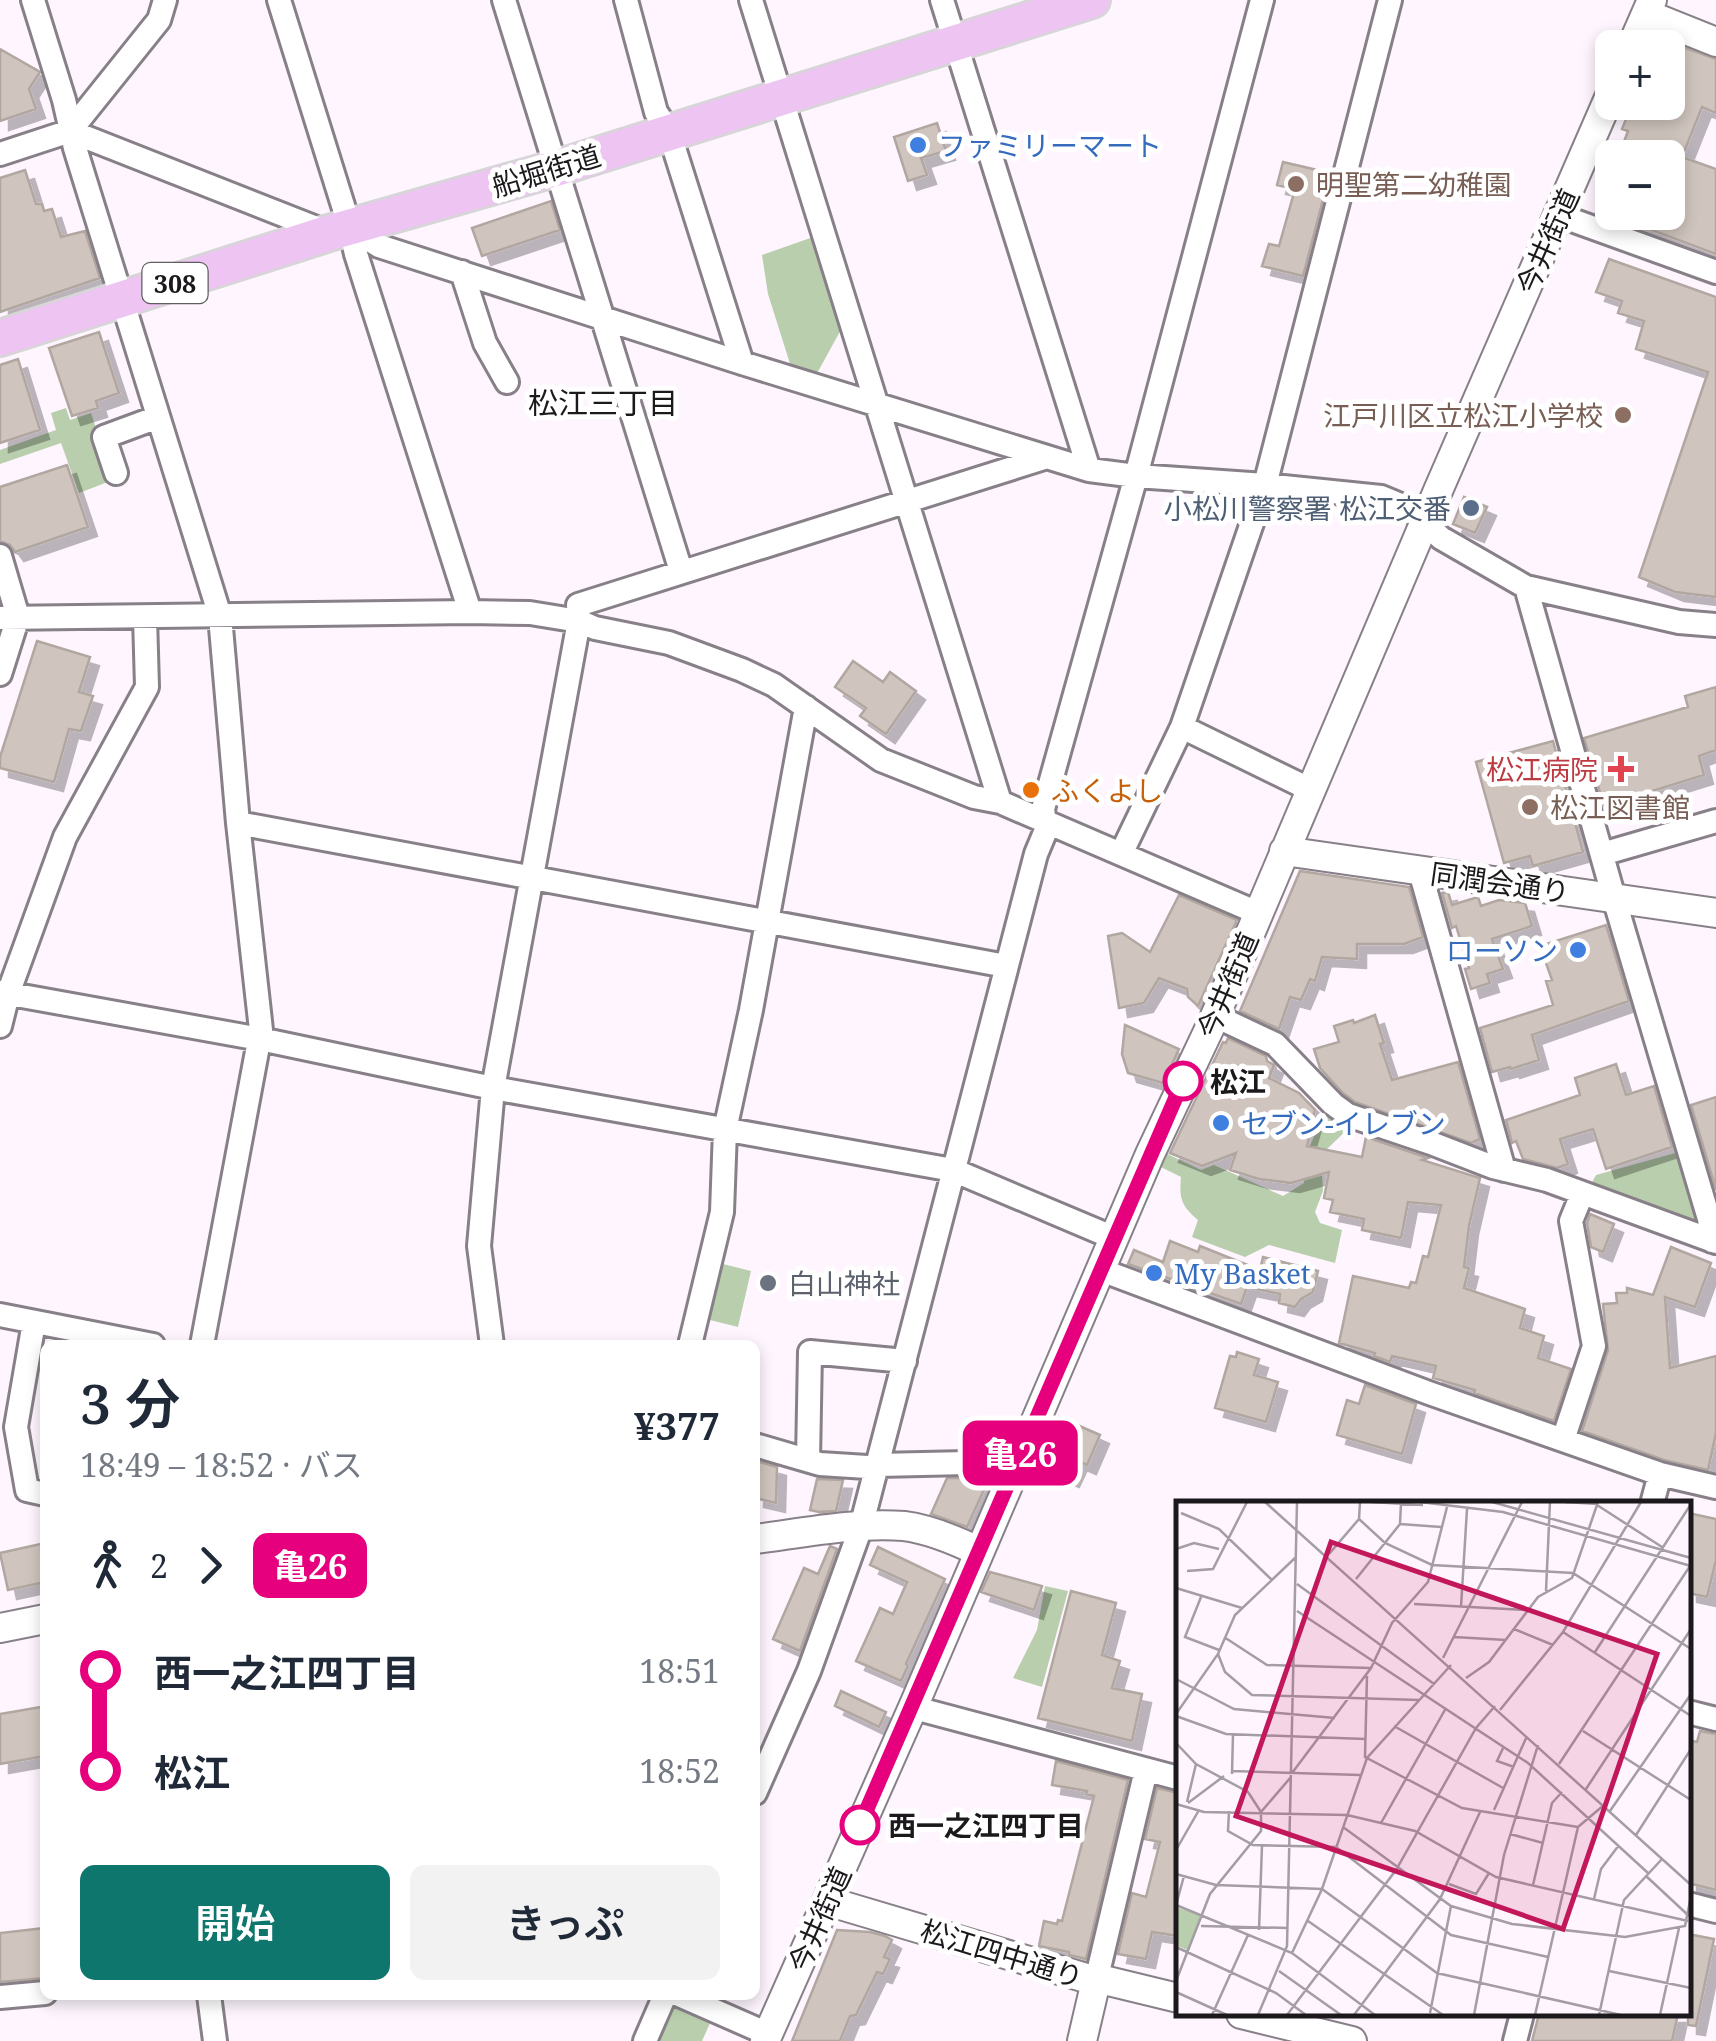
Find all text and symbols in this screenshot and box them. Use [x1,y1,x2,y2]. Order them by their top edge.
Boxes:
map controls [1595,30,1685,230]
button: + [1595,30,1685,120]
place label: ファミリーマート [938,126,1162,164]
marker: ファミリーマート [907,134,929,156]
street label: 船堀街道 [487,135,605,205]
button: − [1595,140,1685,230]
place label: 明聖第二幼稚園 [1316,165,1512,203]
marker: 明聖第二幼稚園 [1285,173,1307,195]
street label: 今井街道 [1507,182,1587,300]
road number: 308 [142,263,208,303]
district label: 松江三丁目 [528,382,678,423]
place label: 江戸川区立松江小学校 [1323,396,1603,434]
marker: 江戸川区立松江小学校 [1612,404,1634,426]
place label: 小松川警察署 松江交番 [1164,489,1451,527]
marker: 小松川警察署 松江交番 [1460,497,1482,519]
place label: 松江病院 [1486,750,1598,788]
marker: 松江病院 [1608,756,1634,782]
place label: ふくよし [1051,771,1163,809]
marker: ふくよし [1020,779,1042,801]
place label: 松江図書館 [1550,788,1690,826]
marker: 松江図書館 [1519,796,1541,818]
street label: 同潤会通り [1428,853,1572,911]
street label: 今井街道 [1188,926,1266,1044]
place label: ローソン [1446,931,1558,969]
marker: ローソン [1567,939,1589,961]
marker: 松江 [1164,1062,1202,1100]
place label: 松江 [1210,1062,1266,1100]
place label: セブン-イレブン [1241,1104,1446,1142]
marker: セブン-イレブン [1210,1112,1232,1134]
place label: My Basket [1174,1254,1311,1292]
marker: My Basket [1143,1262,1165,1284]
place label: 白山神社 [788,1264,900,1302]
marker: 白山神社 [757,1272,779,1294]
text: 3 分 [80,1365,180,1440]
text: ¥377 [634,1399,720,1451]
line badge: 亀26 [962,1420,1078,1486]
text: 亀26 [983,1430,1057,1477]
text: 18:49 – 18:52 · バス [80,1443,363,1486]
inset map [1176,1501,1691,2016]
icon: walk [80,1538,135,1593]
icon: forward [183,1538,238,1593]
text: 亀26 [273,1542,347,1589]
text: 2 [150,1544,168,1587]
text: 西一之江四丁目 [154,1646,420,1698]
text: 18:51 [639,1649,720,1692]
text: 松江 [154,1746,230,1798]
text: 18:52 [639,1749,720,1792]
marker: 西一之江四丁目 [841,1806,879,1844]
place label: 西一之江四丁目 [888,1806,1084,1844]
street label: 今井街道 [779,1860,859,1978]
button: 開始 [80,1865,390,1980]
button: きっぷ [410,1865,720,1980]
street label: 松江四中通り [916,1910,1088,1996]

